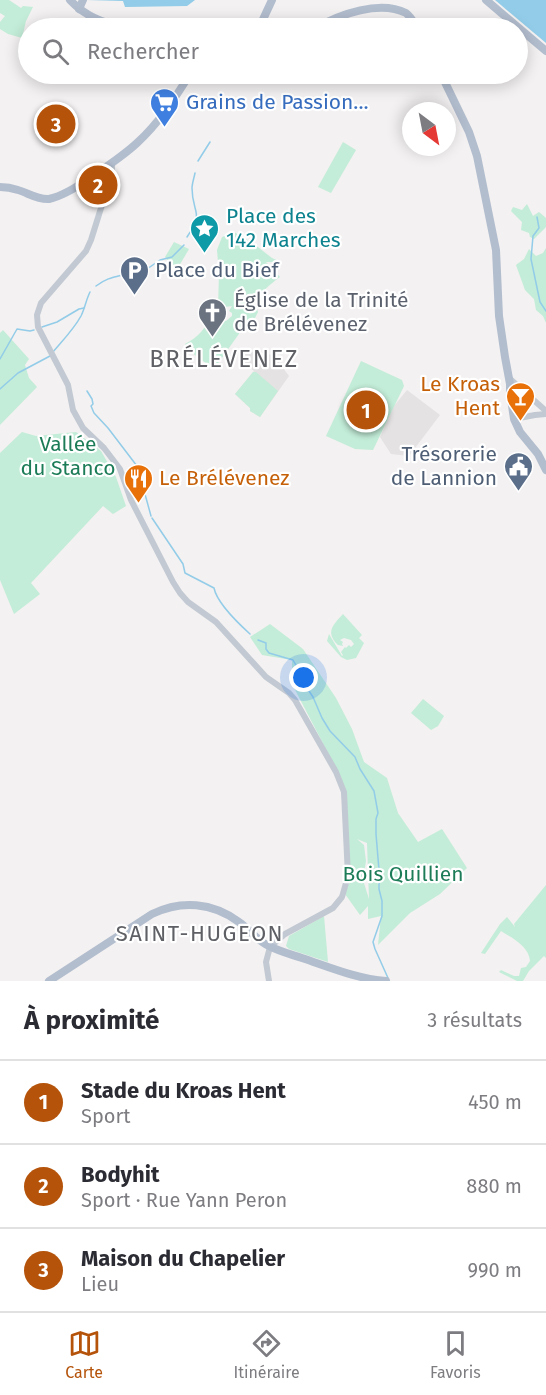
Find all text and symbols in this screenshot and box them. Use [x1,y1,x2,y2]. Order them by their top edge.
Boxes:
search box [18,18,528,84]
icon: search [39,35,72,68]
text: Rechercher [87,38,199,65]
supermarket icon: Grains de Passion... [149,86,181,128]
place label: Grains de Passion... [186,89,369,115]
pin: 3 [36,102,76,146]
north arrow [402,102,456,156]
pin: 2 [78,162,118,207]
place label: Place des 142 Marches [226,203,341,253]
place icon: Place des 142 Marches [189,212,221,254]
parking icon: Place du Bief [118,254,150,296]
place label: Place du Bief [155,257,281,283]
place label: Église de la Trinité de Brélévenez [234,287,408,337]
church icon: Église de la Trinité de Brélévenez [197,296,229,338]
district label: BRÉLÉVENEZ [149,344,299,373]
place label: Le Kroas Hent [420,371,500,421]
bar icon: Le Kroas Hent [505,380,537,422]
pin: 1 [346,388,386,432]
park label: Vallée du Stanco [21,431,115,481]
place label: Trésorerie de Lannion [391,441,497,491]
public building icon: Trésorerie de Lannion [502,450,534,492]
restaurant icon: Le Brélévenez [122,462,154,504]
place label: Le Brélévenez [159,465,290,491]
your location [289,663,318,692]
park label: Bois Quillien [343,861,463,887]
district label: SAINT-HUGEON [116,920,284,947]
text: À proximité [24,1005,159,1036]
text: 3 résultats [427,1008,522,1032]
text: Stade du Kroas Hent [81,1077,286,1104]
text: 1 [39,1090,48,1114]
text: 450 m [468,1090,522,1114]
text: Sport [81,1104,130,1128]
text: Bodyhit [81,1161,159,1188]
text: 2 [38,1174,49,1198]
text: 880 m [466,1174,522,1198]
text: Sport · Rue Yann Peron [81,1188,287,1212]
text: Maison du Chapelier [81,1245,285,1272]
text: 3 [38,1258,49,1282]
text: 990 m [467,1258,522,1282]
text: Lieu [81,1272,119,1296]
tab: Carte [65,1327,103,1382]
tab: Itinéraire [233,1327,300,1382]
tab: Favoris [430,1327,481,1382]

